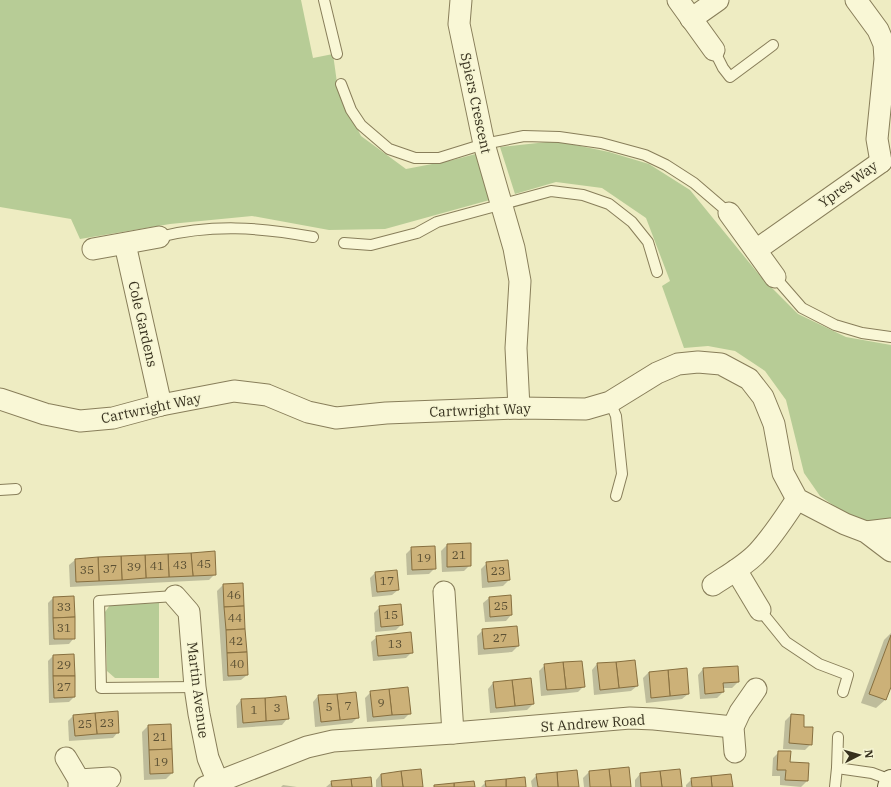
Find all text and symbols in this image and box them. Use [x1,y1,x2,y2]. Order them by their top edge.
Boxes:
street label: Spiers Crescent [457,51,496,155]
street label: Ypres Way [815,156,881,211]
street label: Cole Gardens [124,279,162,369]
street label: Cartwright Way [99,389,203,427]
street label: Cartwright Way [429,399,532,421]
house number: 21 [452,547,466,562]
house number: 19 [417,550,431,565]
house number: 45 [197,556,211,571]
house number: 43 [173,557,187,572]
house number: 41 [150,558,164,573]
house number: 39 [127,559,141,574]
house number: 37 [103,561,117,576]
house number: 35 [80,562,94,577]
house number: 23 [491,563,505,578]
house number: 17 [380,573,394,588]
house number: 46 [227,587,241,602]
house number: 25 [494,598,508,613]
house number: 33 [57,599,71,614]
house number: 15 [384,607,398,622]
house number: 44 [228,610,242,625]
house number: 31 [57,620,71,635]
house number: 27 [493,630,507,645]
house number: 42 [229,633,243,648]
house number: 13 [388,636,402,651]
street label: Martin Avenue [183,641,213,739]
house number: 40 [230,656,244,671]
house number: 29 [57,657,71,672]
house number: 27 [57,679,71,694]
house number: 9 [377,695,385,710]
house number: 7 [344,698,352,713]
house number: 5 [325,699,333,714]
house number: 3 [273,700,281,715]
house number: 1 [250,702,258,717]
street label: St Andrew Road [540,710,646,736]
house number: 23 [100,715,114,730]
house number: 25 [78,716,92,731]
house number: 21 [153,729,167,744]
north arrow [839,735,879,775]
text: N [862,749,876,759]
house number: 19 [154,754,168,769]

